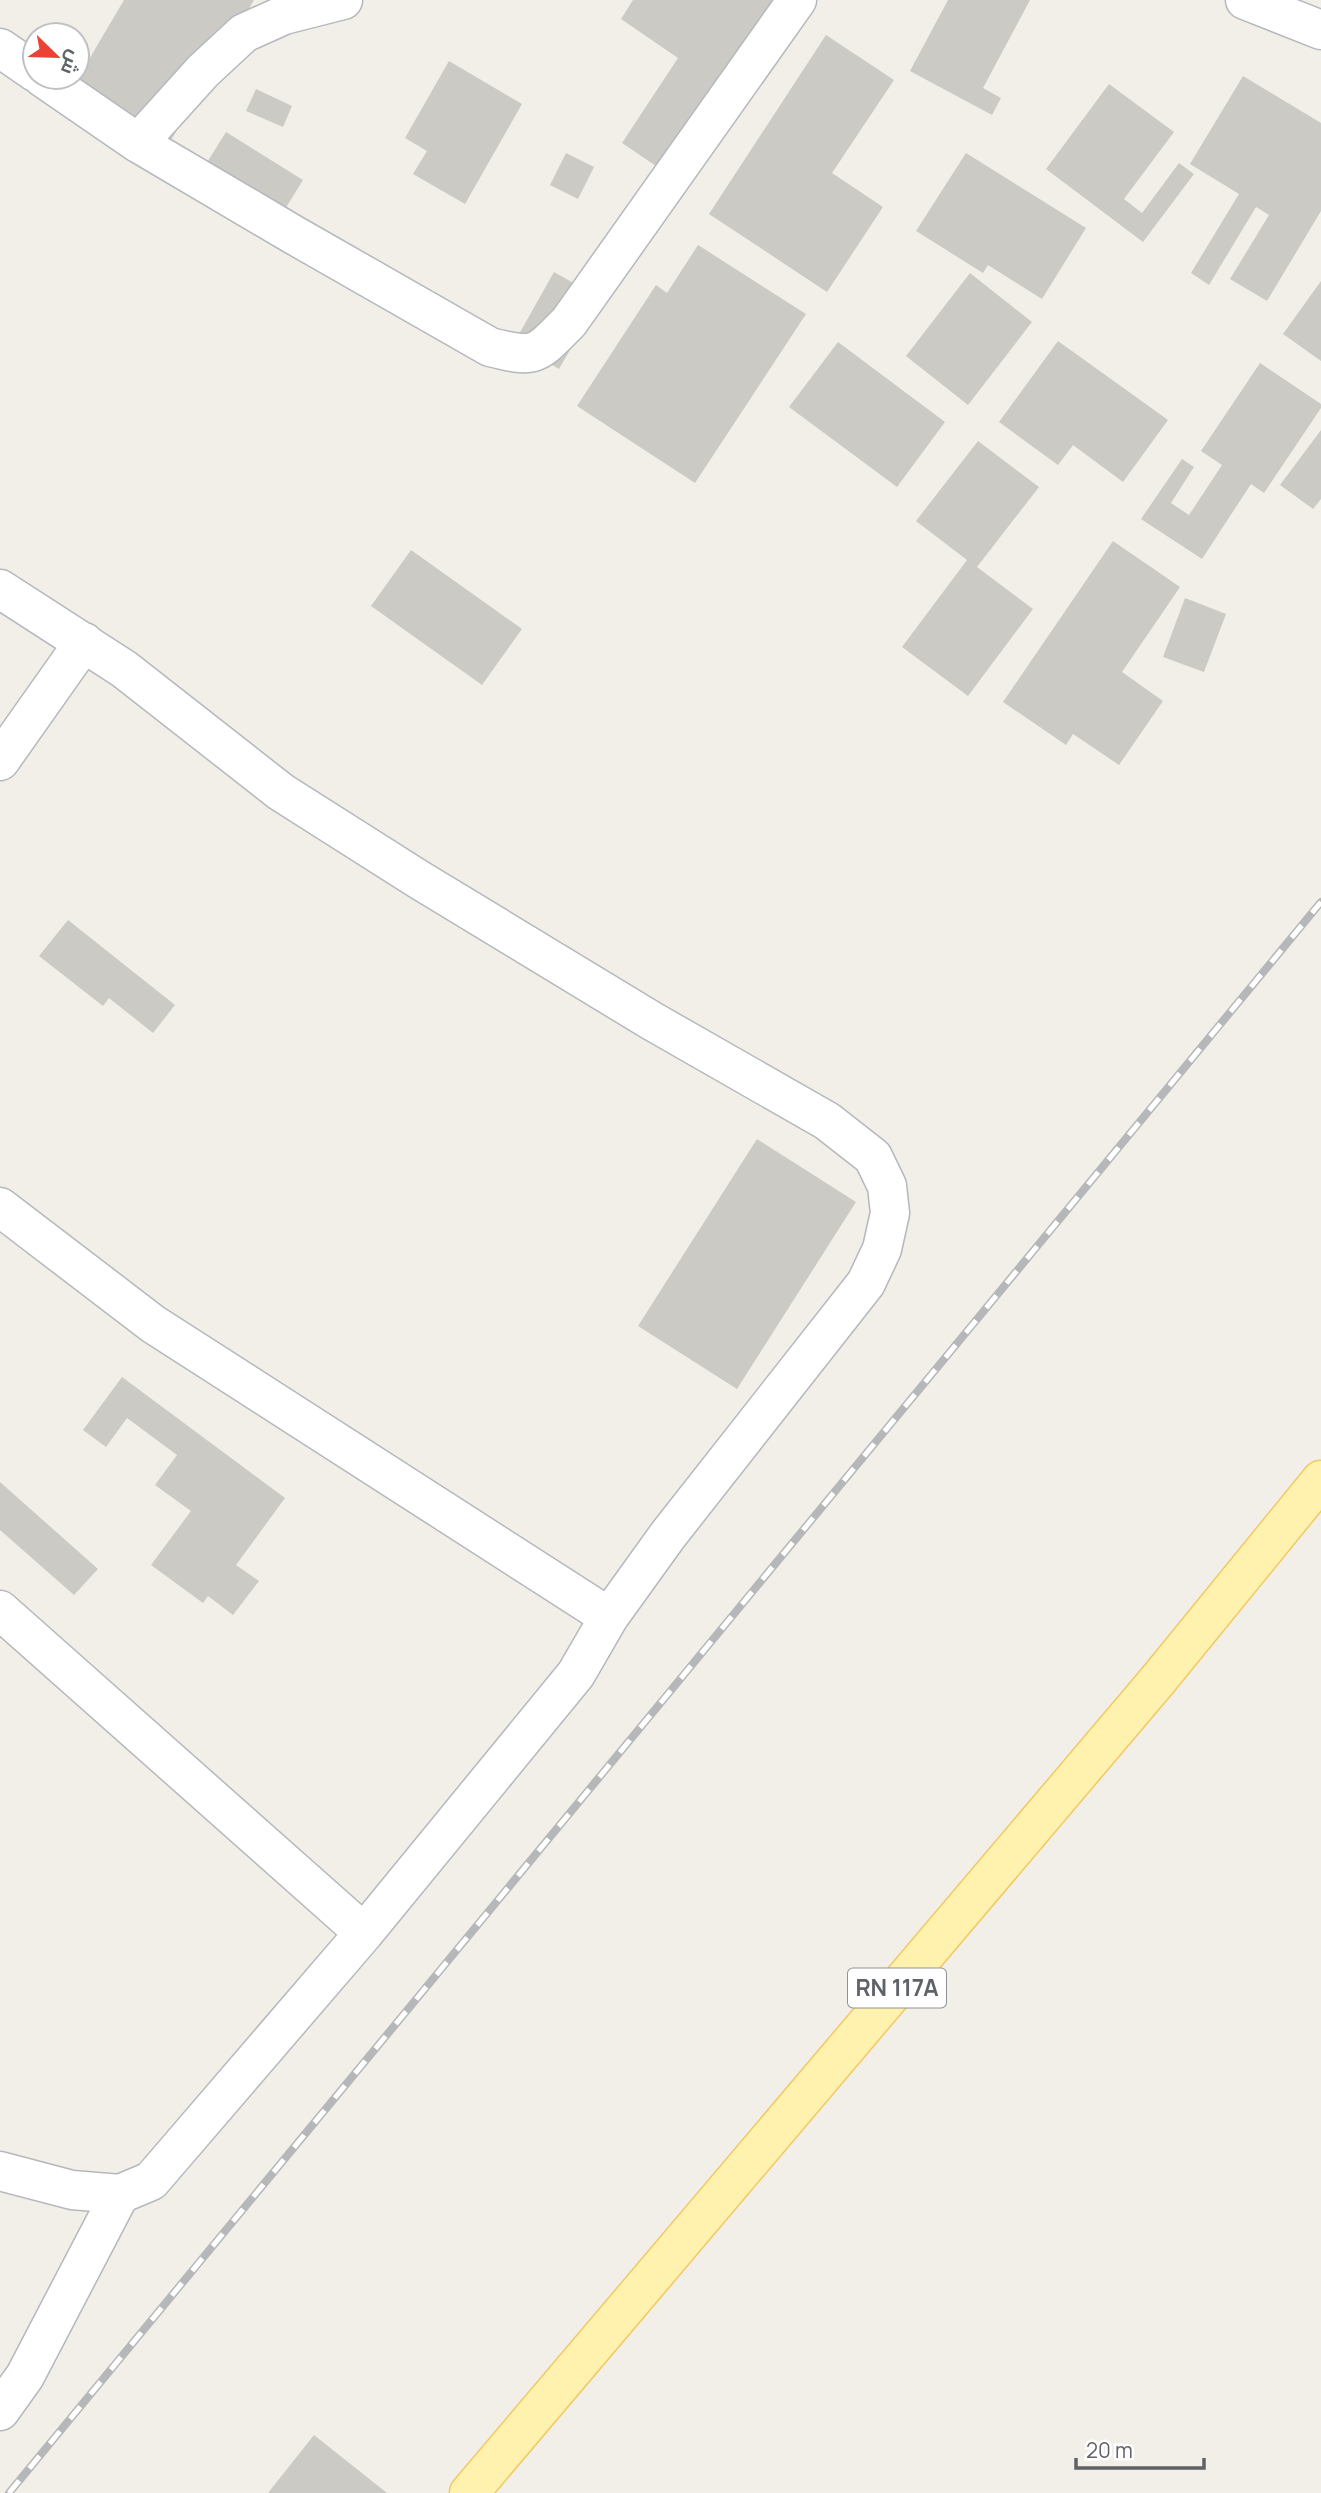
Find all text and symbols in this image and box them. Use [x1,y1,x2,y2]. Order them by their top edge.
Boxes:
north arrow [21,21,91,91]
text: ش [55,46,88,79]
road number: RN 117A [848,1968,946,2008]
scale bar [1076,2426,1204,2470]
text: 20 m [1086,2436,1133,2464]

